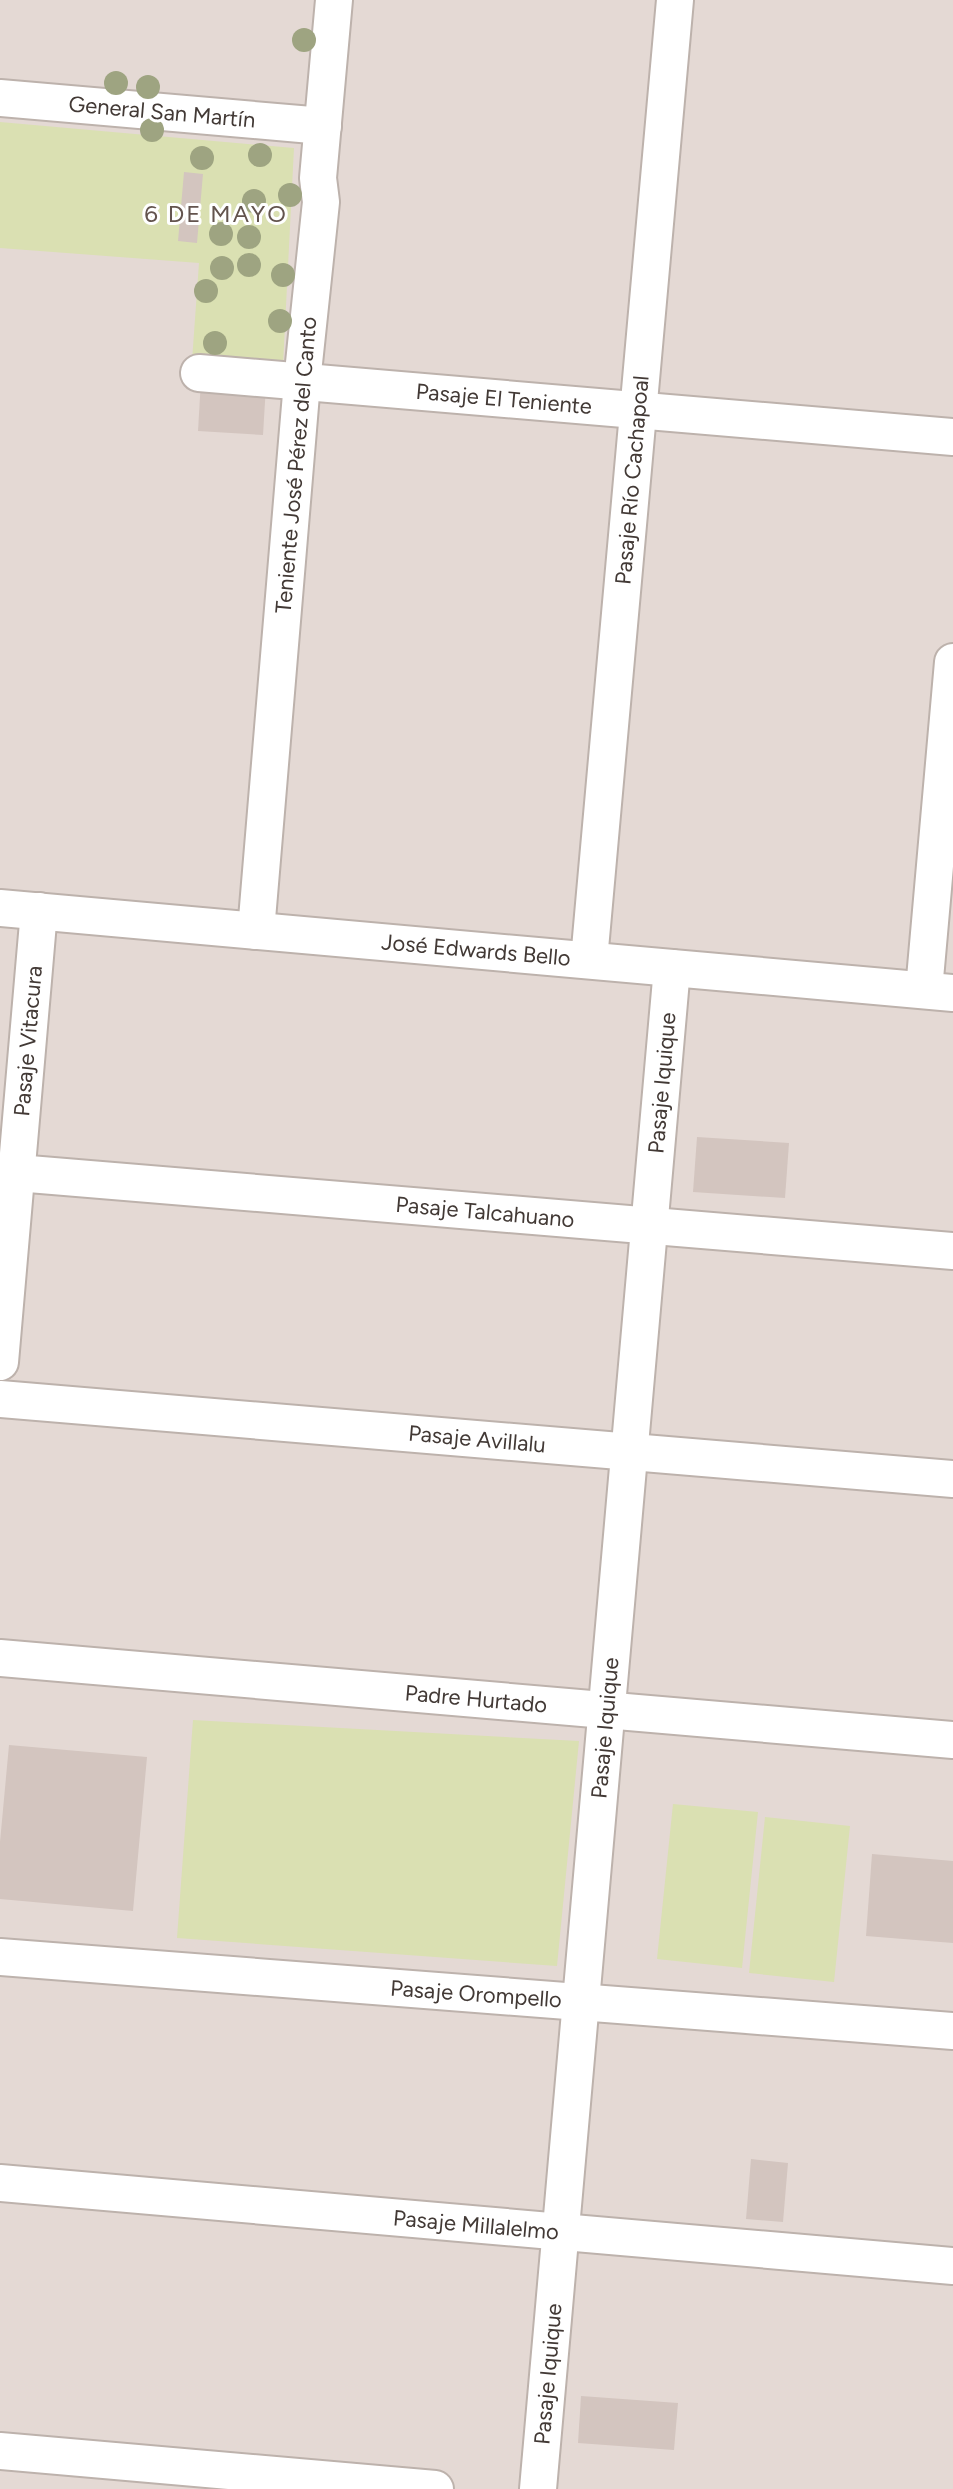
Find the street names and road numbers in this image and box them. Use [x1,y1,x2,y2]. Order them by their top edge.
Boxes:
street label: General San Martín [68,90,256,134]
street label: Teniente José Pérez del Canto [270,315,322,615]
street label: Pasaje Río Cachapoal [609,374,655,586]
street label: Pasaje El Teniente [415,378,593,420]
street label: José Edwards Bello [380,928,572,972]
street label: Pasaje Vitacura [8,964,48,1118]
street label: Pasaje Iquique [642,1011,682,1155]
street label: Pasaje Talcahuano [394,1191,576,1233]
street label: Pasaje Avillalu [407,1420,547,1458]
street label: Pasaje Iquique [585,1656,625,1800]
street label: Padre Hurtado [404,1679,548,1719]
street label: Pasaje Orompello [389,1975,563,2013]
street label: Pasaje Millalelmo [392,2204,560,2246]
street label: Pasaje Iquique [528,2302,568,2446]

